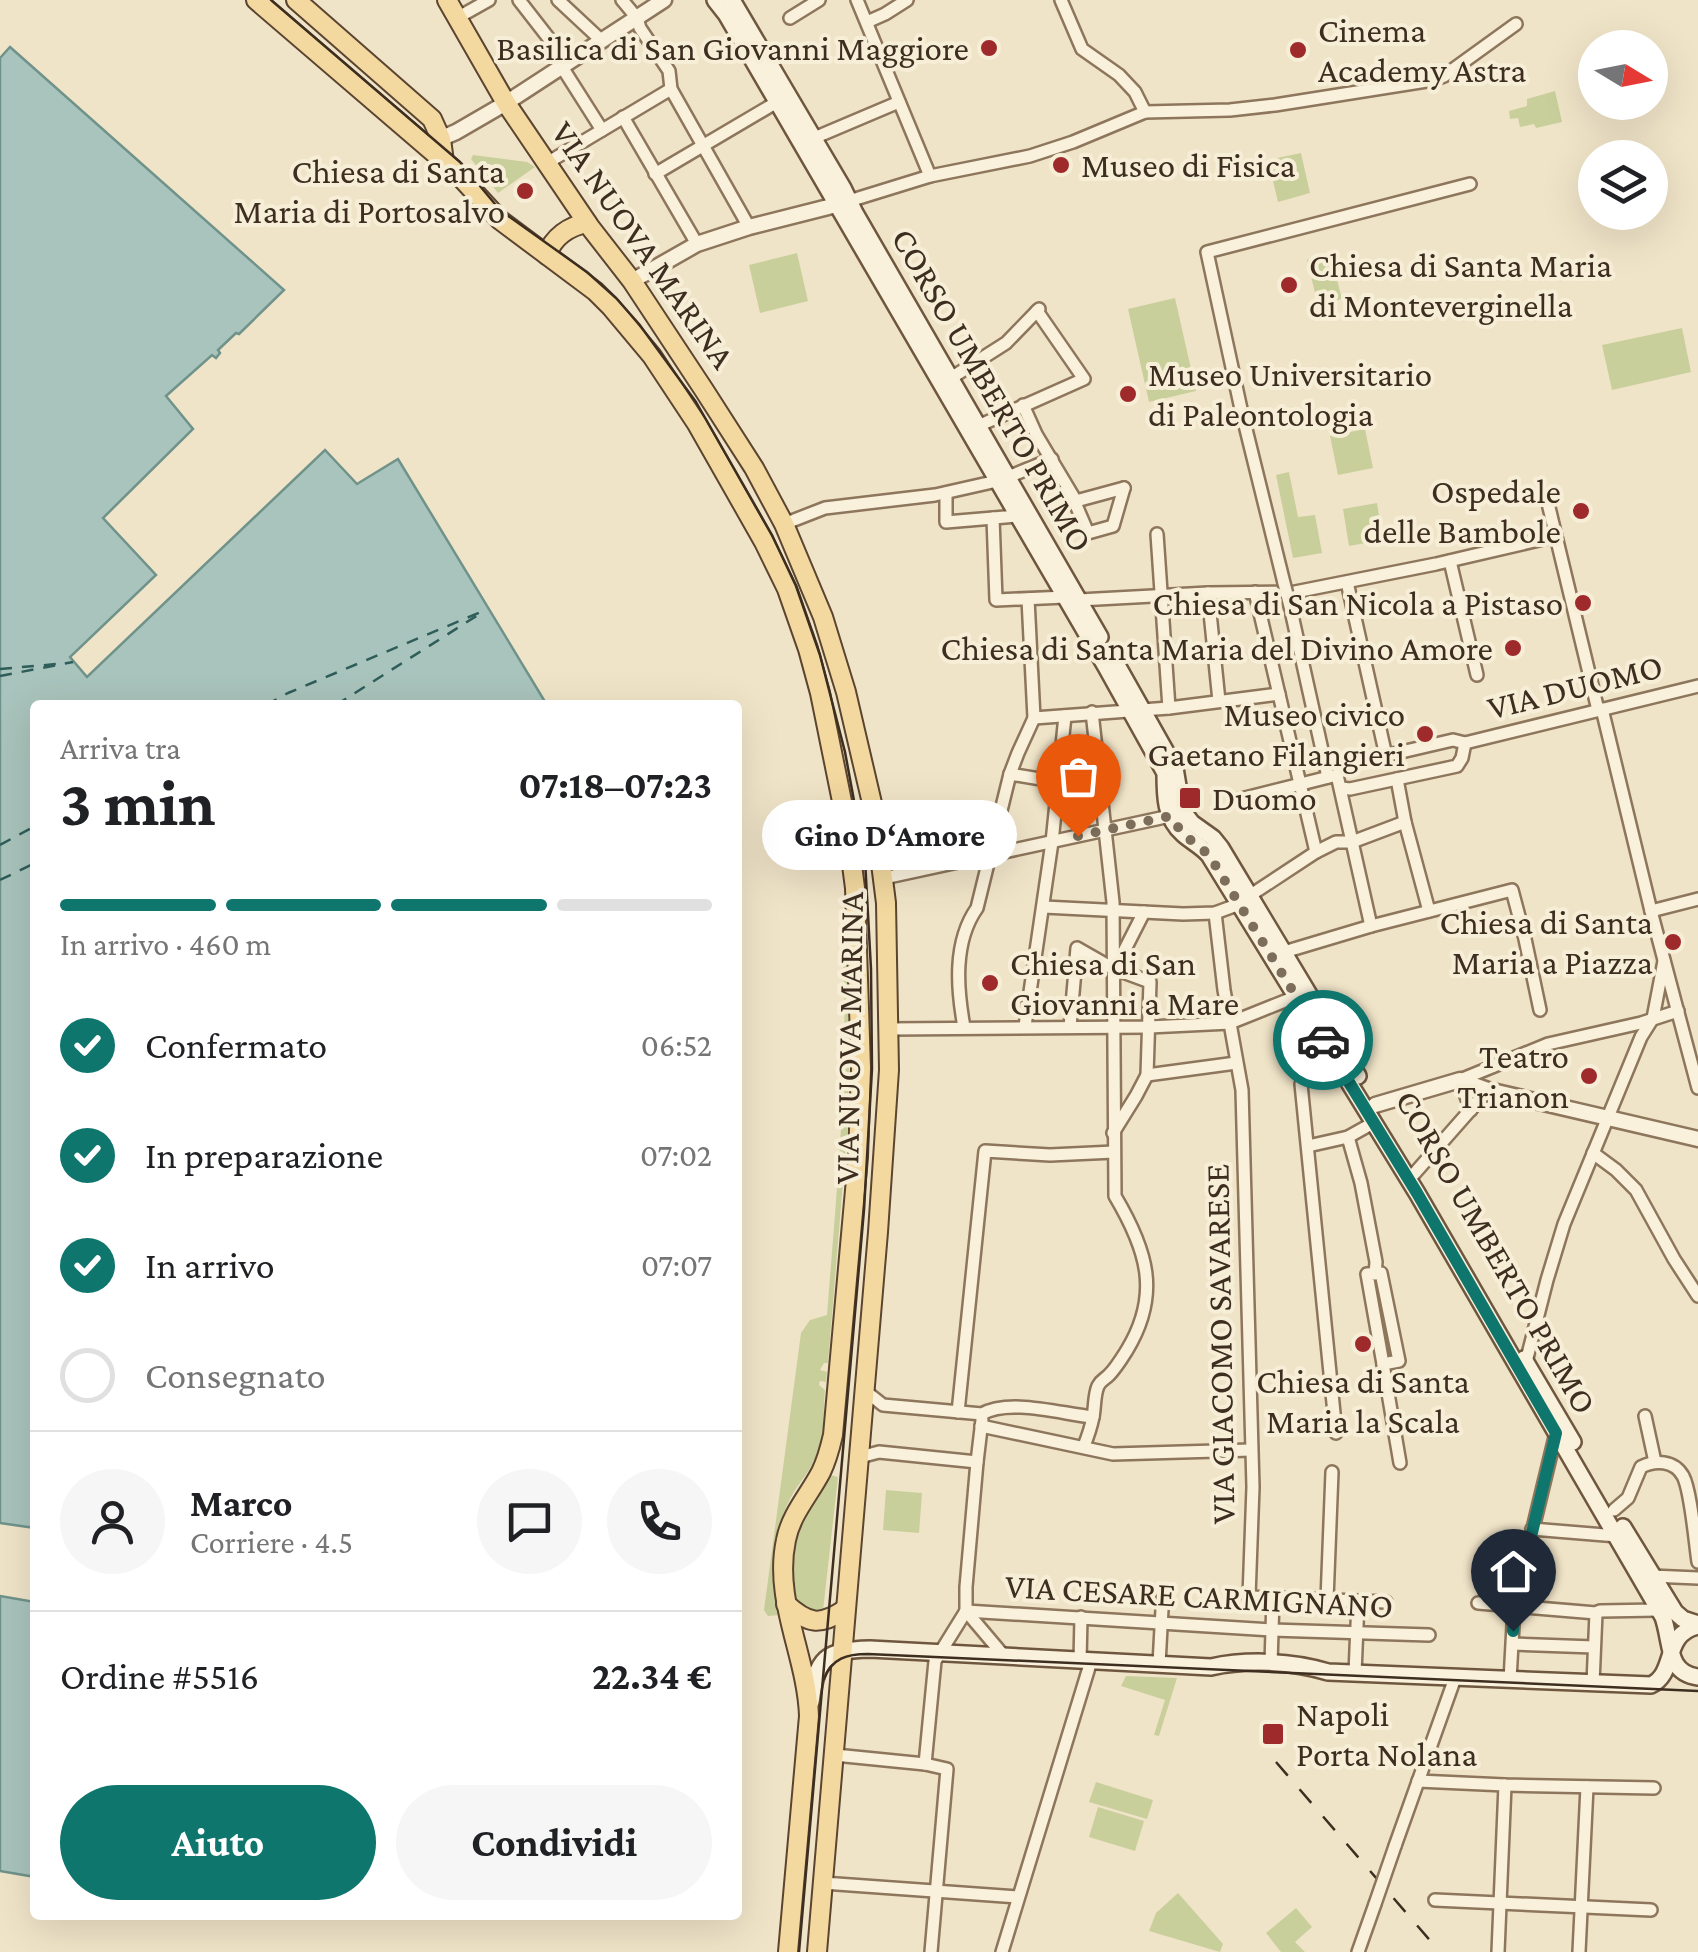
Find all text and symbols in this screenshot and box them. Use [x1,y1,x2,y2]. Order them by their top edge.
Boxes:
place label: Cinema Academy Astra [1318,11,1526,90]
place label: Basilica di San Giovanni Maggiore [496,29,969,68]
north arrow [1578,30,1668,120]
map controls [1578,30,1668,230]
marker: Basilica di San Giovanni Maggiore [978,37,1000,59]
marker: Cinema Academy Astra [1287,39,1309,61]
street label: VIA NUOVA MARINA [543,114,743,376]
button: layers [1578,140,1668,230]
place label: Museo di Fisica [1081,146,1296,185]
place label: Chiesa di Santa Maria di Portosalvo [234,152,505,231]
marker: Museo di Fisica [1050,154,1072,176]
marker: Chiesa di Santa Maria di Portosalvo [514,180,536,202]
street label: CORSO UMBERTO PRIMO [883,222,1101,558]
place label: Chiesa di Santa Maria di Monteverginella [1309,246,1612,325]
marker: Chiesa di Santa Maria di Monteverginella [1278,274,1300,296]
place label: Museo Universitario di Paleontologia [1148,355,1432,434]
marker: Museo Universitario di Paleontologia [1117,383,1139,405]
place label: Ospedale delle Bambole [1363,472,1561,551]
marker: Ospedale delle Bambole [1570,500,1592,522]
place label: Chiesa di San Nicola a Pistaso [1153,584,1563,623]
marker: Chiesa di San Nicola a Pistaso [1572,592,1594,614]
place label: Chiesa di Santa Maria del Divino Amore [941,629,1493,668]
marker: Chiesa di Santa Maria del Divino Amore [1502,637,1524,659]
street label: VIA DUOMO [1483,646,1667,728]
place label: Museo civico Gaetano Filangieri [1147,695,1405,774]
marker: Museo civico Gaetano Filangieri [1414,723,1436,745]
text: Arriva tra [60,730,181,766]
pin [1036,734,1121,837]
icon: bag [1051,749,1106,804]
text: 07:18–07:23 [518,764,712,806]
text: 3 min [60,767,215,839]
place label: Duomo [1212,779,1317,818]
marker: Duomo [1177,785,1203,811]
callout: Gino D‘Amore [763,801,1018,871]
text: Gino D‘Amore [794,817,985,853]
street label: VIA NUOVA MARINA [827,891,871,1185]
place label: Chiesa di Santa Maria a Piazza [1439,903,1653,982]
text: In arrivo · 460 m [60,926,271,962]
marker: Chiesa di Santa Maria a Piazza [1662,931,1684,953]
place label: Chiesa di San Giovanni a Mare [1010,944,1239,1023]
marker: Chiesa di San Giovanni a Mare [979,972,1001,994]
courier [1273,990,1373,1090]
icon: car [1296,1013,1351,1068]
icon: check [60,1018,115,1073]
text: Confermato [145,1024,327,1066]
text: 06:52 [641,1027,712,1063]
place label: Teatro Trianon [1457,1037,1569,1116]
marker: Teatro Trianon [1578,1065,1600,1087]
street label: CORSO UMBERTO PRIMO [1387,1084,1605,1420]
icon: check [60,1128,115,1183]
text: In preparazione [145,1134,383,1176]
text: 07:02 [640,1137,712,1173]
street label: VIA GIACOMO SAVARESE [1197,1163,1243,1525]
icon: check [60,1238,115,1293]
text: In arrivo [145,1244,275,1286]
text: 07:07 [641,1247,712,1283]
marker: Chiesa di Santa Maria la Scala [1352,1333,1374,1355]
text: Consegnato [145,1354,326,1396]
place label: Chiesa di Santa Maria la Scala [1256,1362,1470,1441]
button: person [60,1469,165,1574]
button: chat [477,1469,582,1574]
button: phone [607,1469,712,1574]
text: Marco [190,1482,292,1524]
text: Corriere · 4.5 [190,1524,353,1560]
pin [1471,1529,1556,1632]
icon: home [1486,1544,1541,1599]
street label: VIA CESARE CARMIGNANO [1004,1566,1394,1626]
text: Ordine #5516 [60,1655,259,1697]
text: 22.34 € [592,1655,712,1697]
place label: Napoli Porta Nolana [1296,1695,1477,1774]
marker: Napoli Porta Nolana [1260,1721,1286,1747]
button: Aiuto [60,1785,376,1900]
button: Condividi [396,1785,712,1900]

